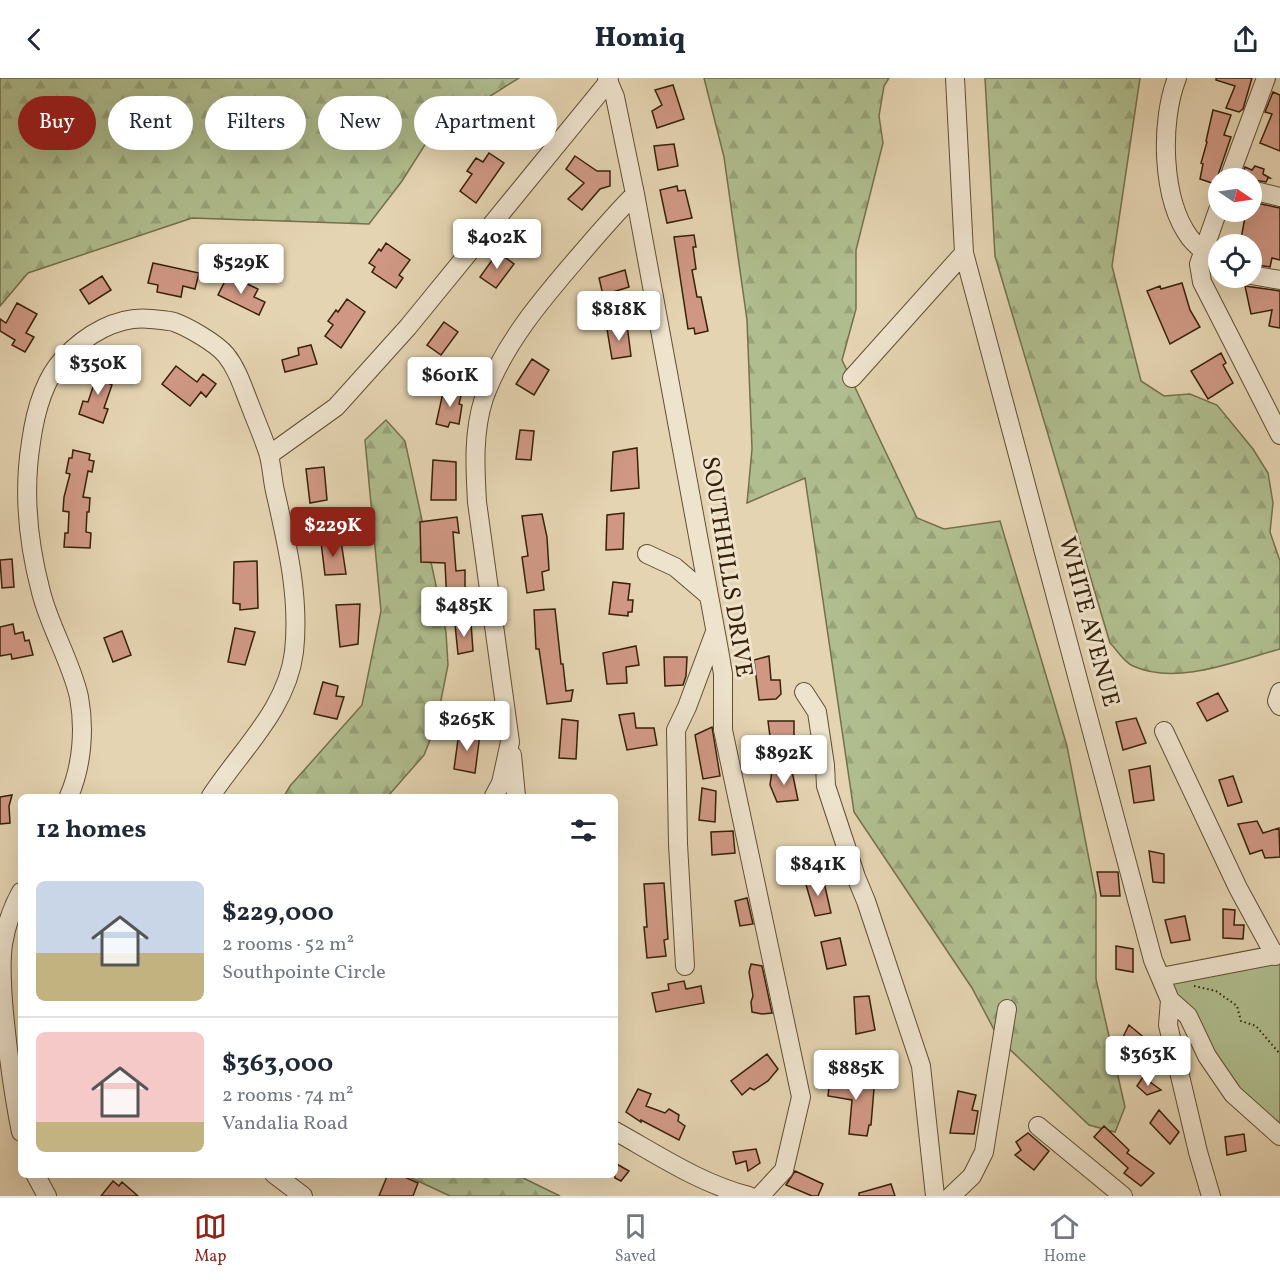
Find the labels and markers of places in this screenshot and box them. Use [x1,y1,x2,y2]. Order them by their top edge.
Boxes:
pin: $402K [455,219,539,270]
pin: $529K [199,244,283,295]
pin: $818K [577,291,661,342]
pin: $350K [56,345,140,396]
pin: $601K [408,357,492,408]
pin: $229K [291,507,375,558]
pin: $485K [422,587,506,638]
pin: $265K [425,701,509,752]
pin: $892K [742,735,826,786]
pin: $841K [776,846,860,897]
pin: $363K [1106,1036,1190,1087]
pin: $885K [814,1050,898,1101]

